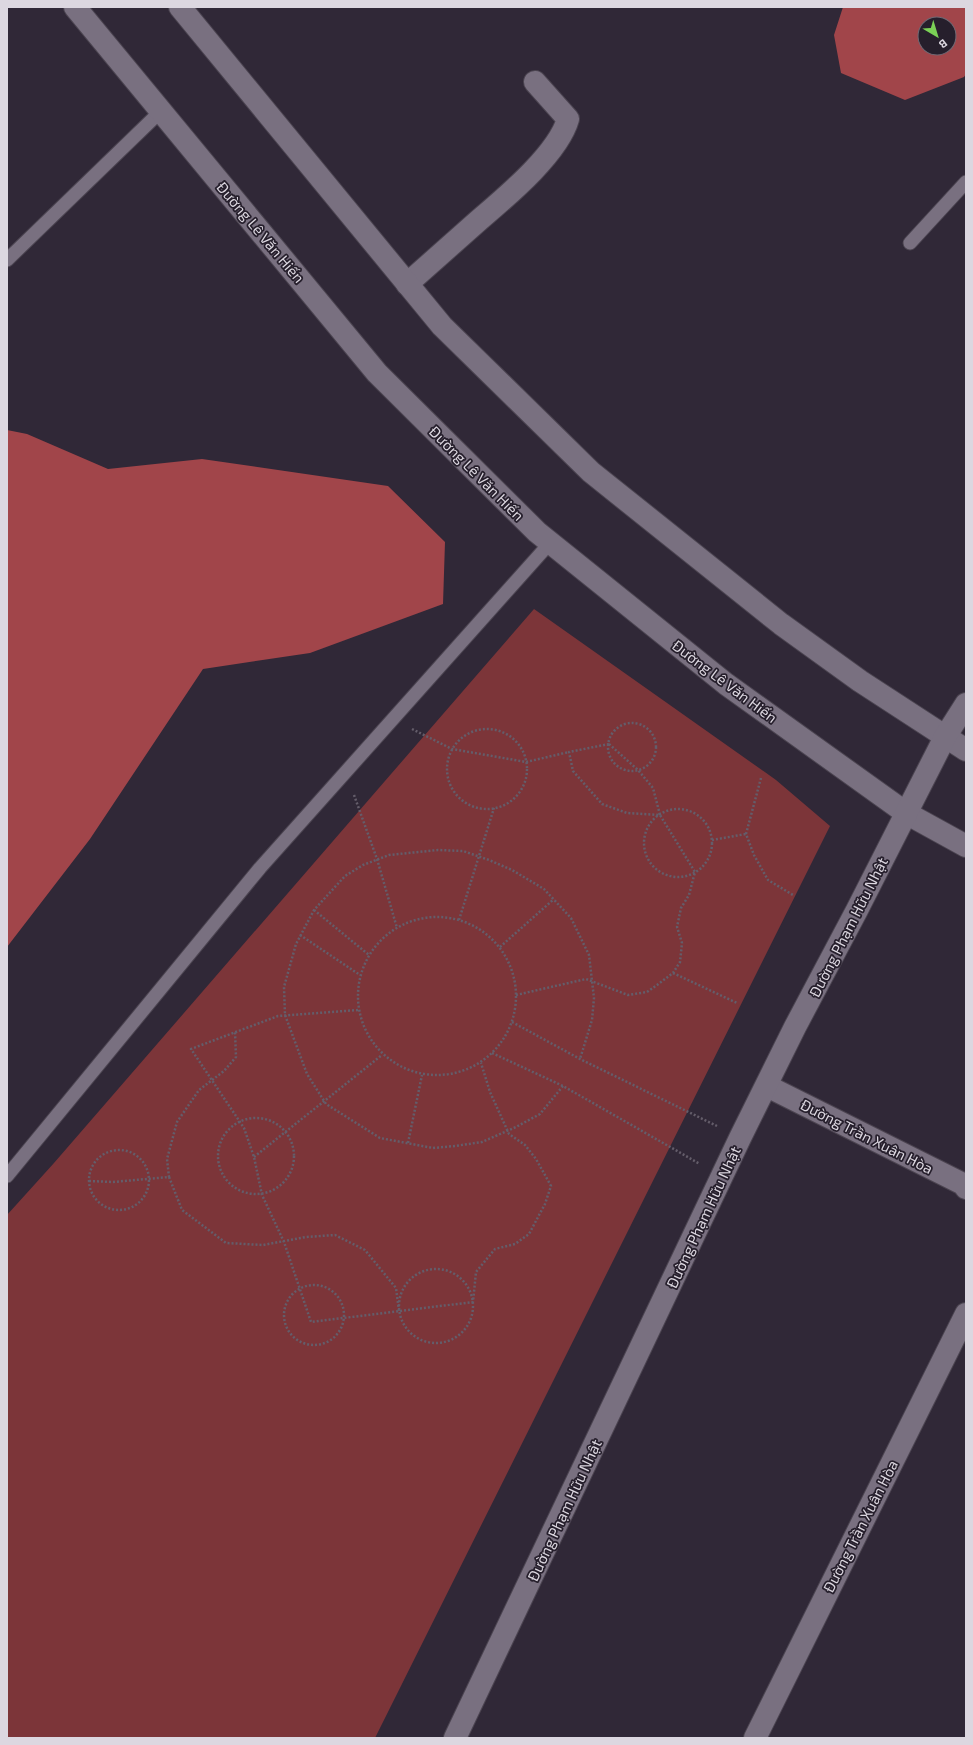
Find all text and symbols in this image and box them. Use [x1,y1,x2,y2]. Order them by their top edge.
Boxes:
north arrow [917,16,957,56]
text: B [937,37,950,52]
street label: Đường Lê Văn Hiến [213,178,309,286]
street label: Đường Lê Văn Hiến [426,422,528,524]
street label: Đường Lê Văn Hiến [669,636,781,726]
street label: Đường Phạm Hữu Nhật [805,854,891,1000]
street label: Đường Trần Xuân Hòa [798,1095,936,1177]
street label: Đường Phạm Hữu Nhật [662,1143,744,1291]
street label: Đường Phạm Hữu Nhật [523,1436,605,1584]
street label: Đường Trần Xuân Hòa [819,1457,901,1595]

